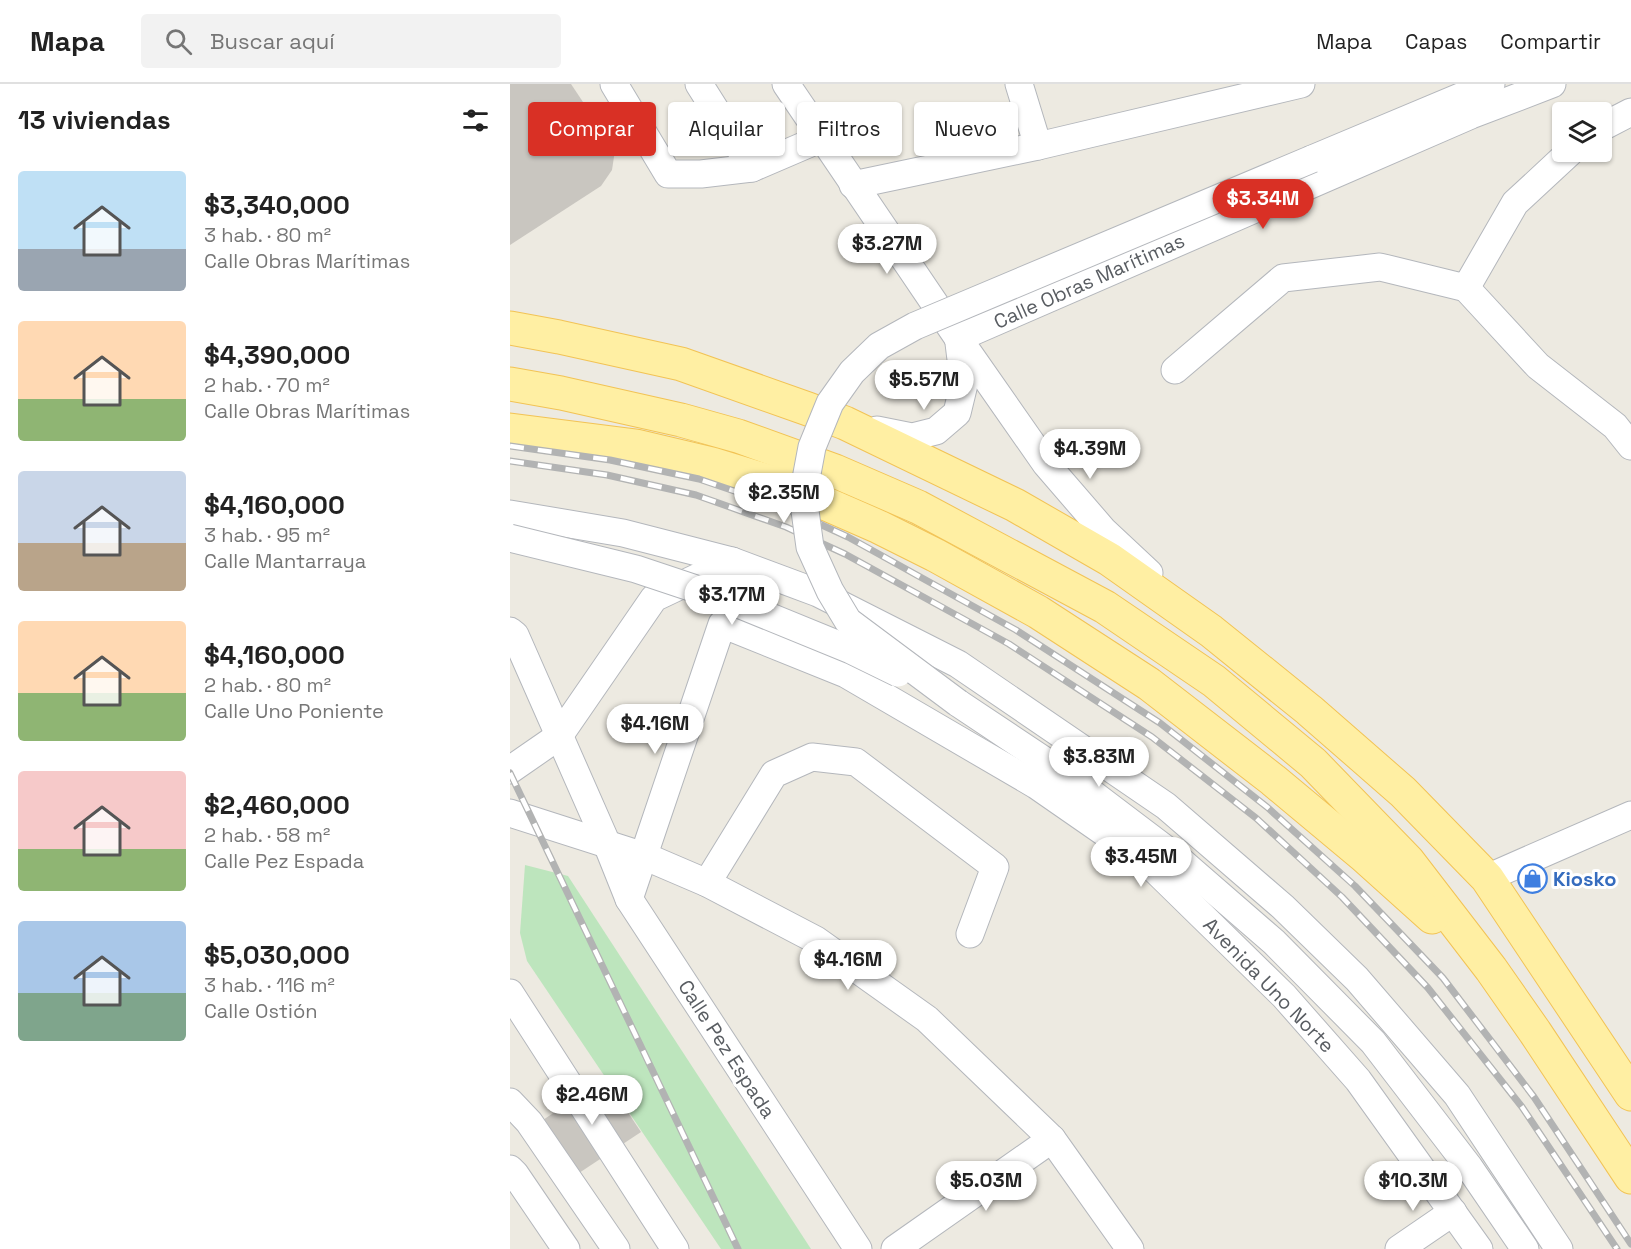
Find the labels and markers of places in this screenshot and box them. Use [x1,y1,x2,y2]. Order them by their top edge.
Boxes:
pin: $3.34M [1214,179,1312,230]
pin: $3.27M [838,224,936,275]
pin: $5.57M [875,360,973,411]
pin: $4.39M [1041,429,1139,480]
pin: $2.35M [735,473,833,524]
pin: $3.17M [683,575,781,626]
pin: $4.16M [606,704,704,755]
pin: $3.83M [1050,737,1148,788]
pin: $3.45M [1092,837,1190,888]
shop icon: Kiosko [1516,863,1548,895]
place label: Kiosko [1553,866,1616,892]
pin: $4.16M [799,940,897,991]
pin: $2.46M [543,1075,641,1126]
pin: $5.03M [937,1161,1035,1212]
pin: $10.3M [1364,1161,1462,1212]

